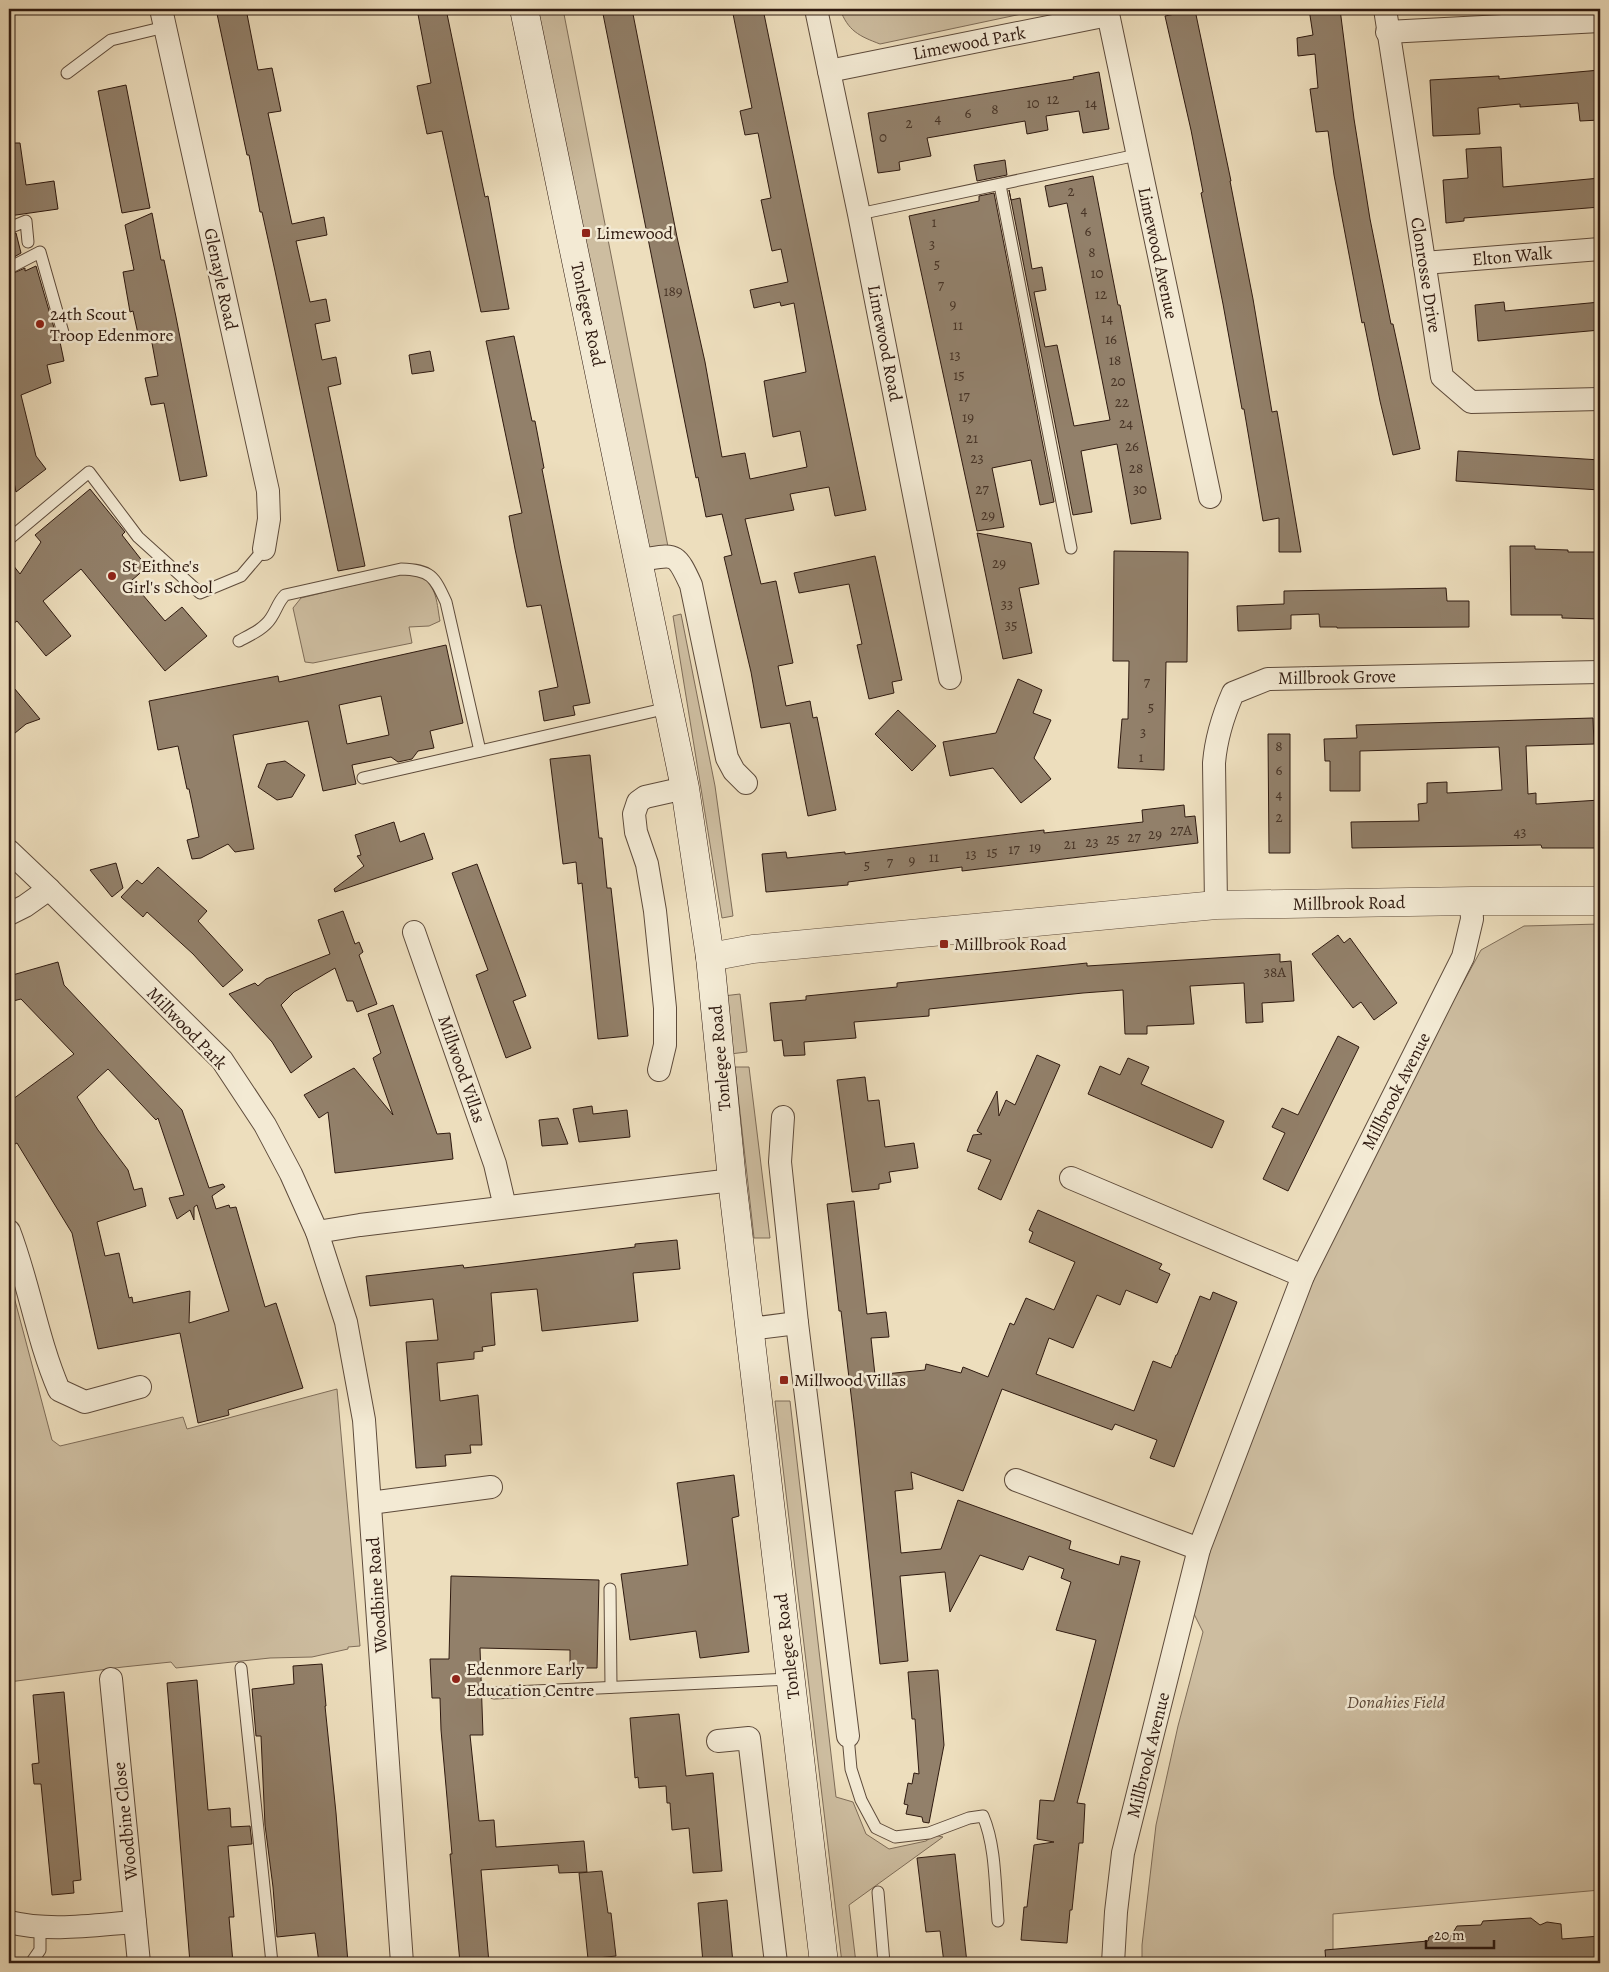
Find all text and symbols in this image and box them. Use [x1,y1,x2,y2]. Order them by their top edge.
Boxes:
street label: Limewood Park [910,20,1028,66]
house number: 12 [1047,89,1059,109]
house number: 10 [1026,93,1040,113]
house number: 14 [1085,93,1097,113]
house number: 8 [991,99,999,119]
house number: 6 [965,103,972,123]
house number: 4 [935,108,942,128]
house number: 2 [905,113,913,133]
house number: 0 [879,127,887,147]
house number: 2 [1067,181,1075,201]
street label: Limewood Avenue [1132,185,1184,321]
house number: 4 [1081,200,1088,220]
house number: 1 [931,212,937,232]
street label: Clonrosse Drive [1405,215,1447,335]
place label: Limewood [596,221,674,245]
house number: 6 [1085,221,1092,241]
street label: Glenayle Road [198,226,244,333]
marker: Limewood [580,227,592,239]
house number: 3 [929,234,935,254]
street label: Elton Walk [1471,241,1553,271]
house number: 8 [1088,242,1096,262]
house number: 5 [934,254,940,274]
street label: Tonlegee Road [565,260,611,369]
house number: 10 [1090,263,1104,283]
house number: 7 [938,275,945,295]
house number: 189 [663,281,683,301]
street label: Limewood Road [862,283,908,404]
house number: 12 [1095,284,1107,304]
house number: 9 [950,294,957,314]
place label: 24th Scout Troop Edenmore [50,302,174,347]
house number: 14 [1101,308,1113,328]
house number: 11 [953,315,963,335]
marker: 24th Scout Troop Edenmore [34,318,46,330]
house number: 16 [1105,329,1117,349]
house number: 13 [949,345,961,365]
house number: 18 [1109,350,1121,370]
house number: 15 [953,365,965,385]
house number: 20 [1110,371,1126,391]
house number: 17 [958,386,970,406]
house number: 22 [1115,392,1129,412]
house number: 19 [962,407,974,427]
house number: 24 [1119,413,1133,433]
house number: 21 [966,428,978,448]
house number: 26 [1125,436,1139,456]
house number: 23 [970,448,984,468]
house number: 28 [1129,458,1143,478]
house number: 27 [975,479,989,499]
house number: 30 [1133,479,1147,499]
house number: 29 [981,505,995,525]
house number: 29 [992,553,1006,573]
place label: St Eithne's Girl's School [122,554,213,599]
marker: St Eithne's Girl's School [106,570,118,582]
house number: 33 [1001,594,1013,614]
house number: 35 [1005,615,1017,635]
street label: Millbrook Grove [1278,664,1396,690]
house number: 7 [1144,672,1151,692]
house number: 5 [1148,697,1154,717]
house number: 3 [1140,722,1146,742]
house number: 8 [1275,736,1283,756]
house number: 1 [1138,747,1144,767]
house number: 6 [1276,760,1283,780]
house number: 4 [1276,784,1283,804]
house number: 2 [1275,807,1283,827]
house number: 27A [1170,820,1192,840]
house number: 43 [1513,822,1527,842]
house number: 29 [1148,824,1162,844]
house number: 27 [1127,827,1141,847]
house number: 25 [1106,829,1120,849]
house number: 23 [1085,832,1099,852]
house number: 21 [1064,834,1076,854]
house number: 19 [1029,837,1041,857]
house number: 17 [1008,839,1020,859]
house number: 15 [986,842,998,862]
house number: 13 [965,844,977,864]
house number: 11 [929,847,939,867]
house number: 9 [909,850,916,870]
house number: 7 [887,852,894,872]
house number: 5 [864,855,870,875]
street label: Millbrook Road [1292,890,1406,916]
place label: Millbrook Road [954,932,1067,956]
marker: Millbrook Road [938,938,950,950]
house number: 38A [1264,962,1286,982]
street label: Millwood Park [141,981,233,1075]
street label: Tonlegee Road [703,1004,737,1112]
street label: Millwood Villas [432,1012,492,1126]
street label: Millbrook Avenue [1356,1028,1436,1154]
place label: Millwood Villas [794,1368,906,1392]
marker: Millwood Villas [778,1374,790,1386]
street label: Woodbine Road [361,1536,393,1655]
street label: Tonlegee Road [769,1592,805,1700]
place label: Edenmore Early Education Centre [466,1657,594,1702]
marker: Edenmore Early Education Centre [450,1673,462,1685]
street label: Millbrook Avenue [1121,1690,1175,1820]
park label: Donahies Field [1347,1690,1446,1714]
street label: Woodbine Close [107,1761,143,1882]
scale bar [1426,1917,1494,1949]
text: 20 m [1434,1925,1465,1945]

